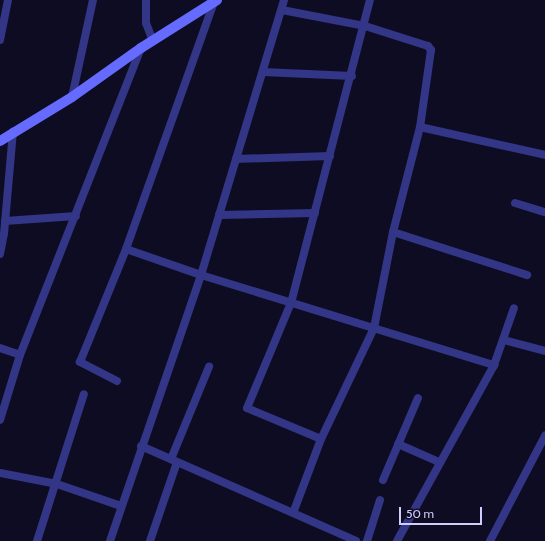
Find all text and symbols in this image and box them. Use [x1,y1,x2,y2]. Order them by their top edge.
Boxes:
scale bar [401,499,484,525]
text: 50 m [406,506,434,521]

